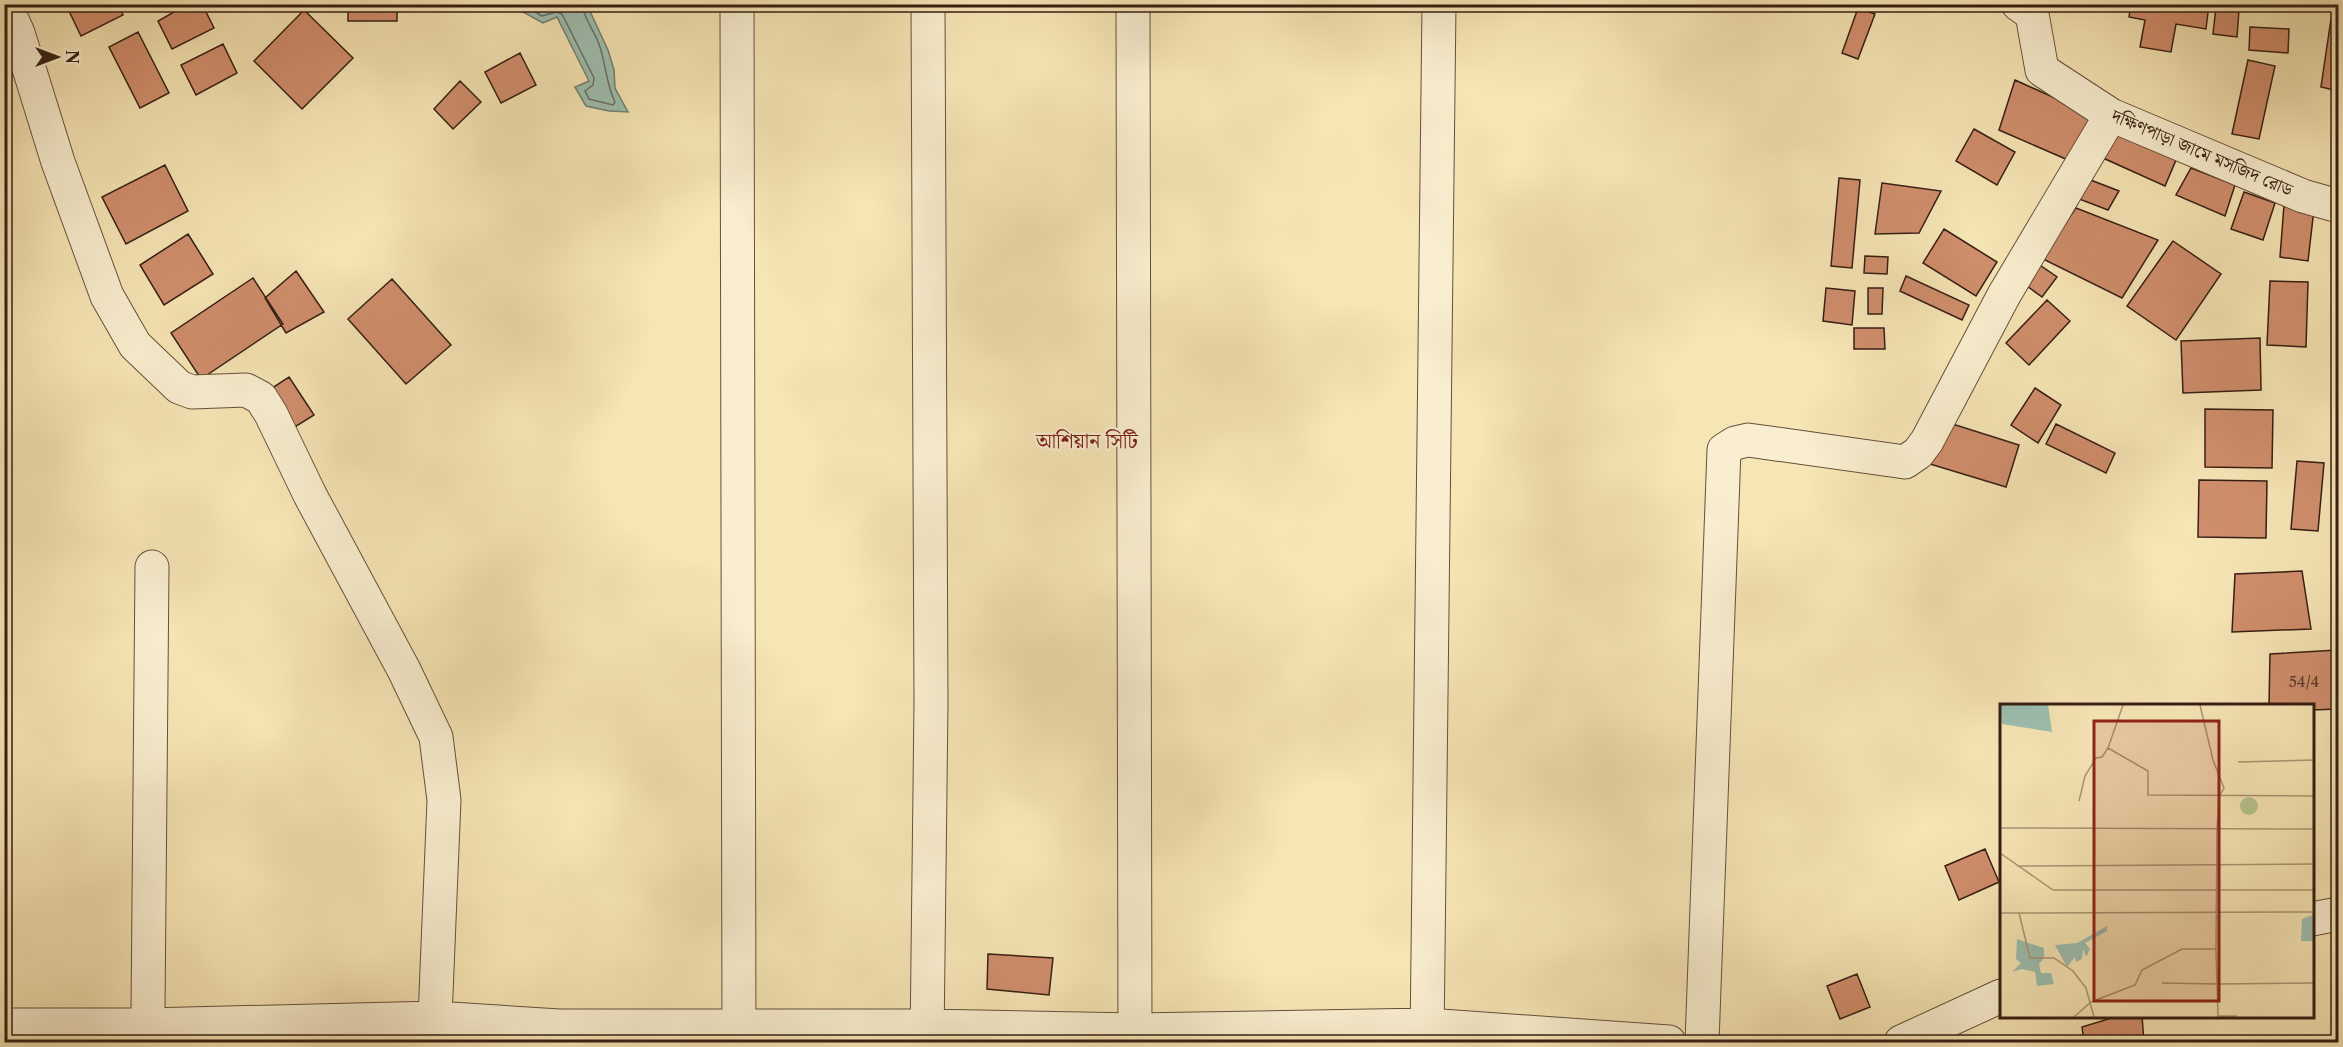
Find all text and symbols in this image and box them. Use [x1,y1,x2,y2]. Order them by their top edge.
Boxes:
north arrow [27,27,87,87]
text: N [62,50,82,64]
street label: দক্ষিণপাড়া জামে মসজিদ রোড [2107,104,2297,202]
district label: আশিয়ান সিটি [1035,428,1139,453]
house number: 54/4 [2289,672,2319,691]
inset map [2000,704,2313,1017]

